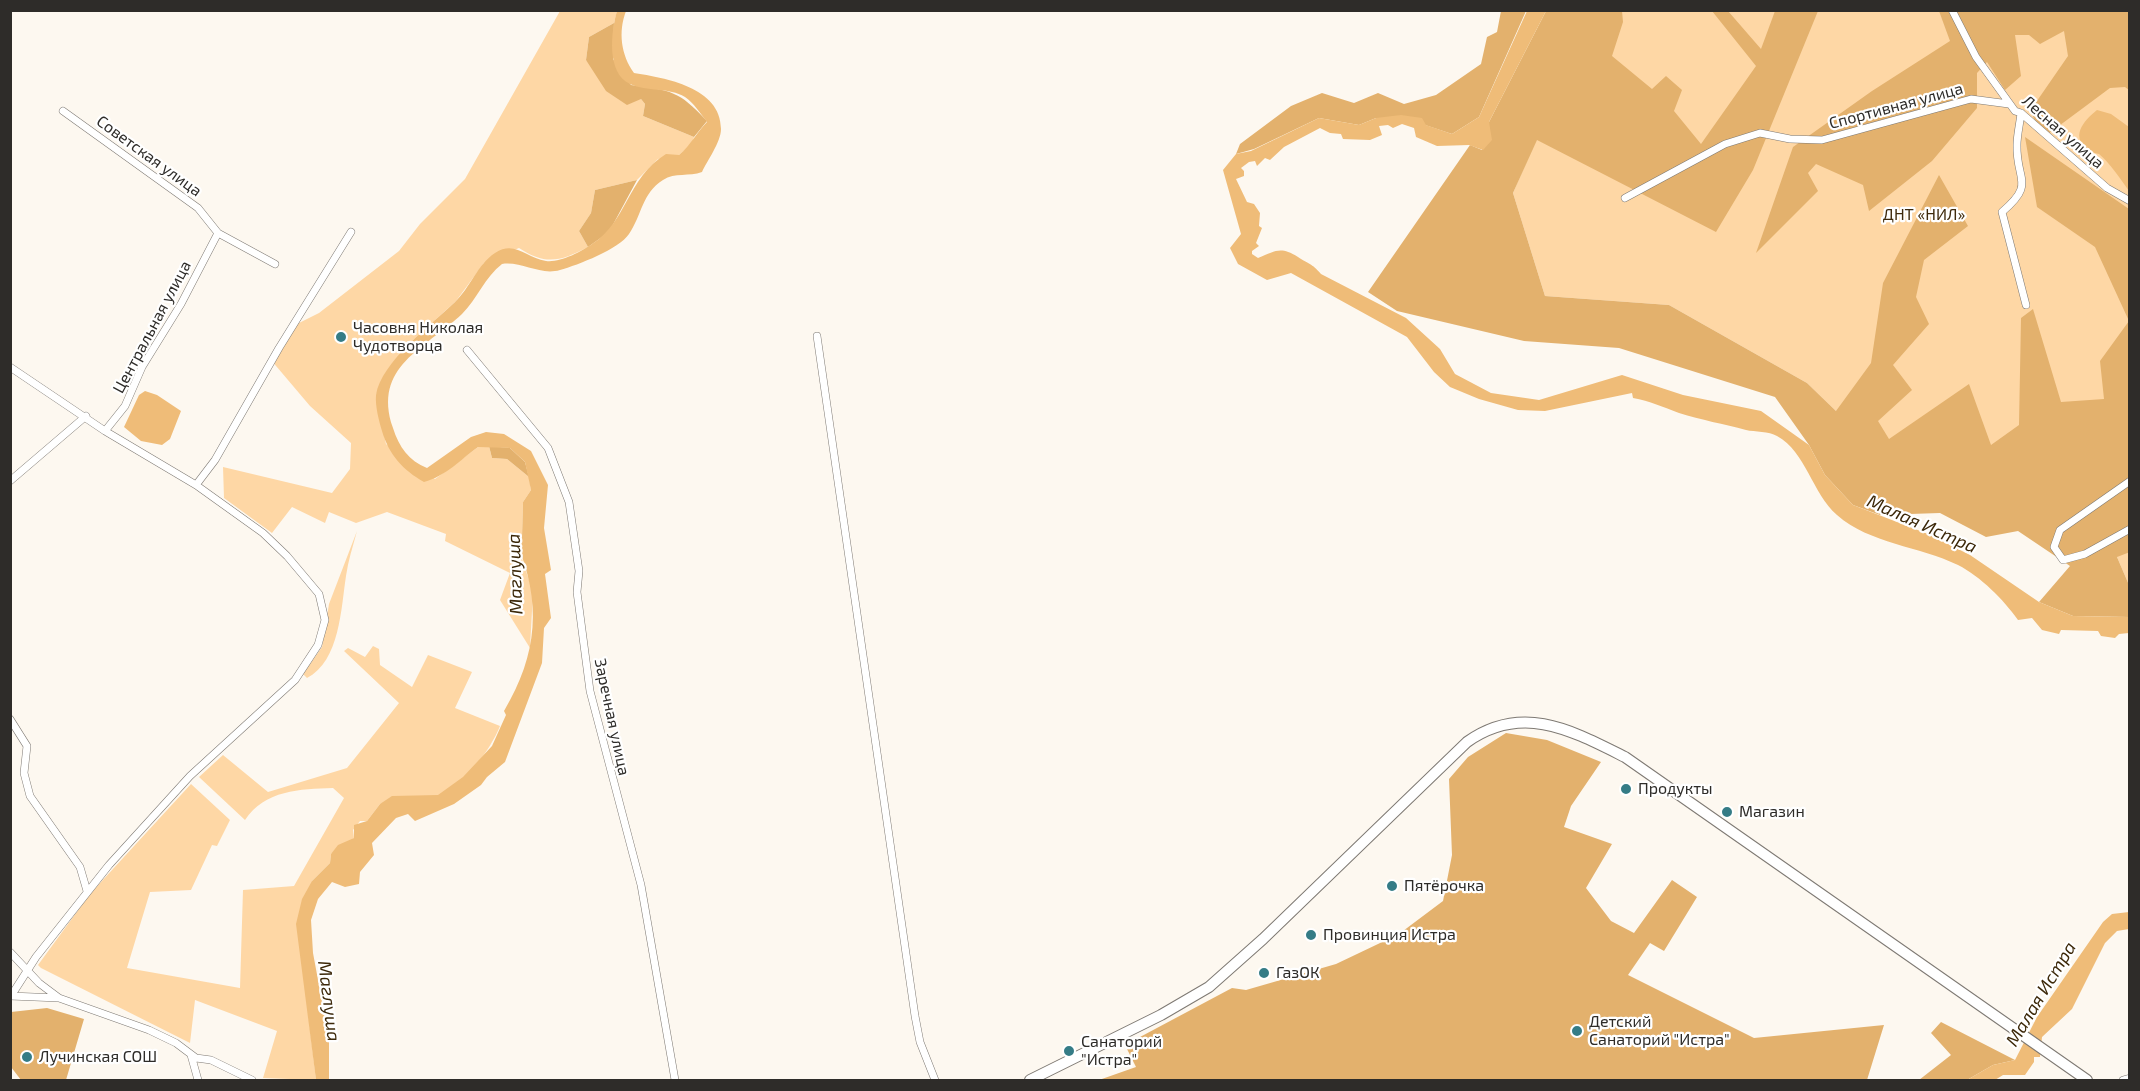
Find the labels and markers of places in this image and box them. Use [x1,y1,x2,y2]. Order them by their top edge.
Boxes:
place label: Часовня Николая Чудотворца [353,318,483,356]
marker: Часовня Николая Чудотворца [334,330,348,344]
place label: Продукты [1638,779,1713,799]
marker: Продукты [1619,782,1633,796]
place label: Магазин [1739,802,1805,822]
marker: Магазин [1720,805,1734,819]
place label: Пятёрочка [1404,876,1484,896]
marker: Пятёрочка [1385,879,1399,893]
place label: Провинция Истра [1323,925,1456,945]
marker: Провинция Истра [1304,928,1318,942]
place label: ГазОК [1276,963,1320,983]
marker: ГазОК [1257,966,1271,980]
place label: Детский Санаторий "Истра" [1589,1012,1730,1050]
marker: Детский Санаторий "Истра" [1570,1024,1584,1038]
place label: Санаторий "Истра" [1081,1032,1162,1070]
marker: Санаторий "Истра" [1062,1044,1076,1058]
place label: Лучинская СОШ [39,1047,157,1067]
marker: Лучинская СОШ [20,1050,34,1064]

